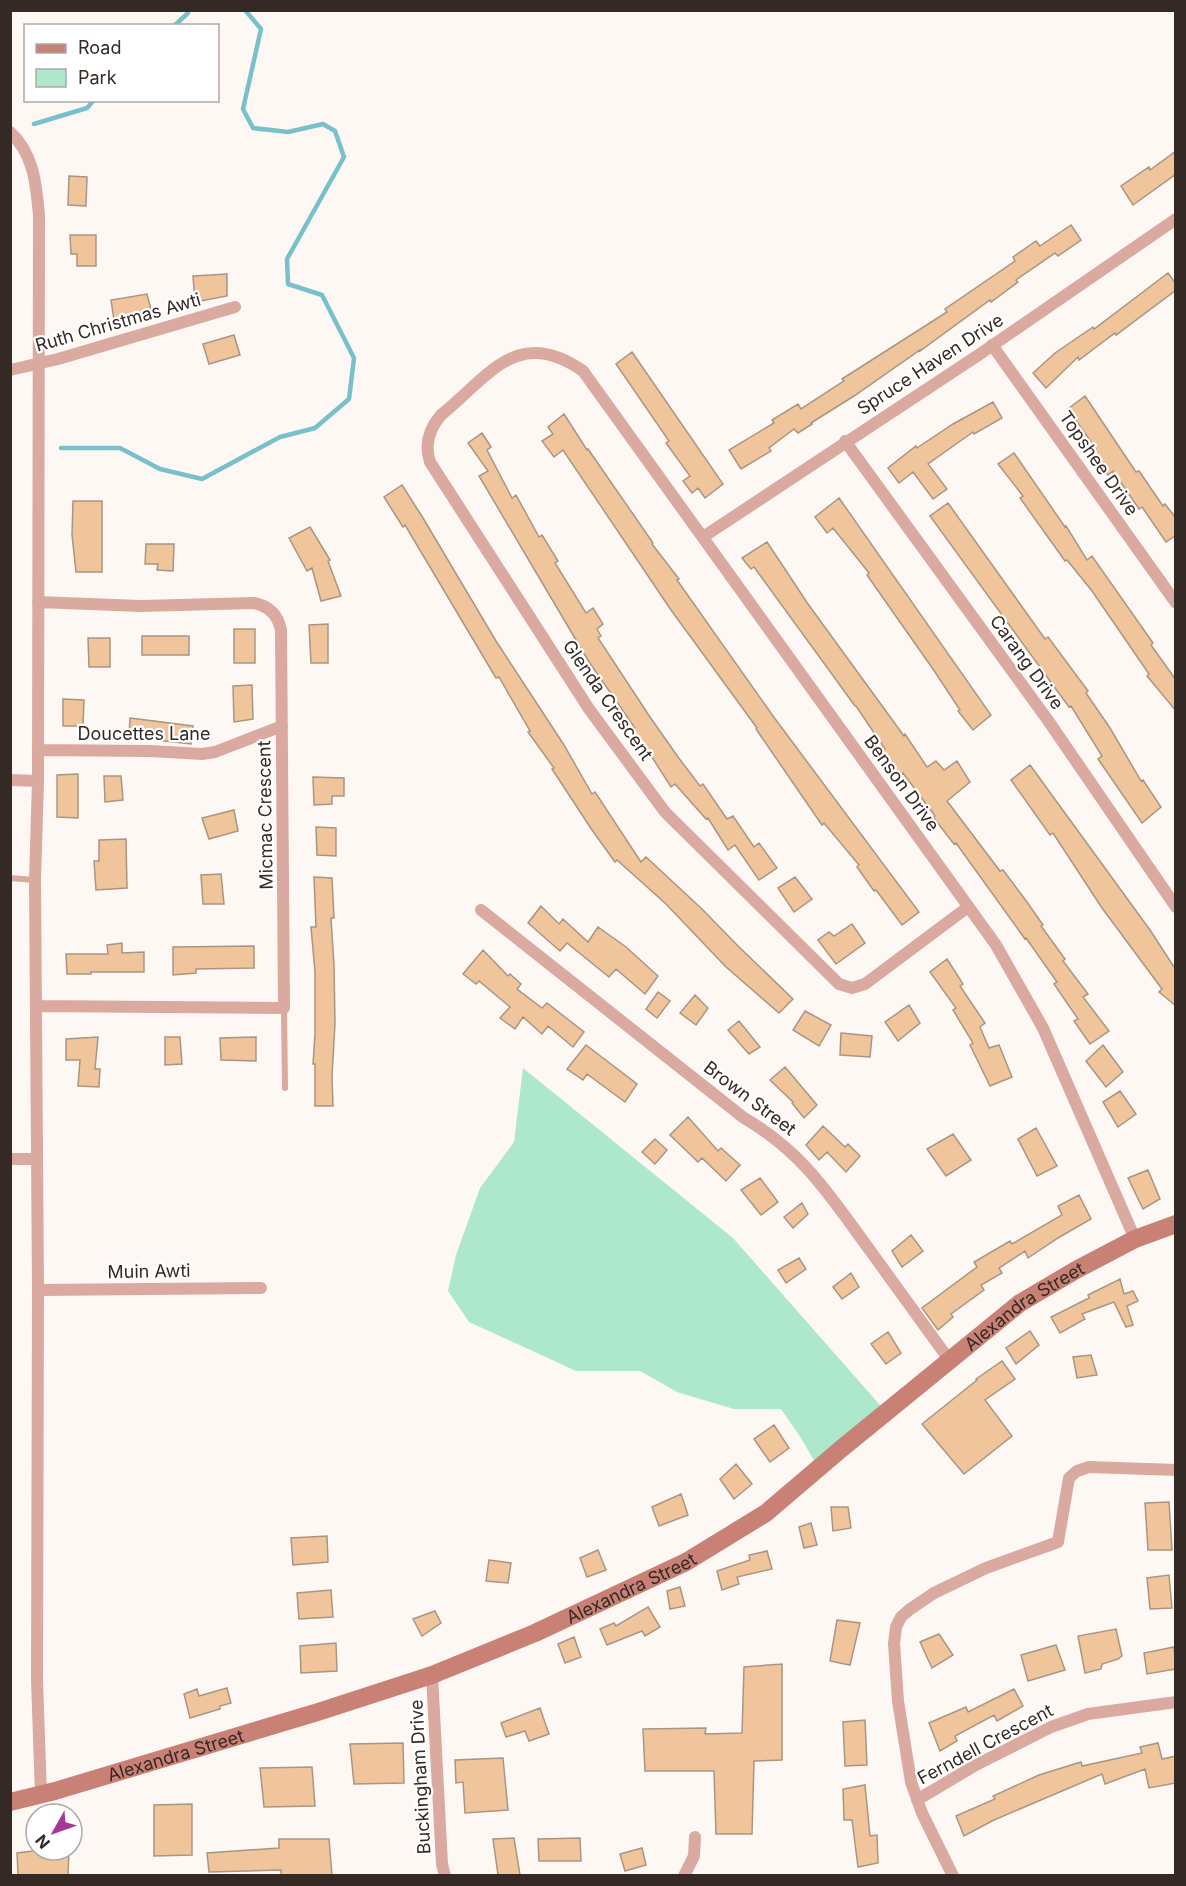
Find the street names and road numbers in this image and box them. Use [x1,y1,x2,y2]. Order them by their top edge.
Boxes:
street label: Ruth Christmas Awti [33,288,203,356]
street label: Spruce Haven Drive [853,309,1007,419]
street label: Topshee Drive [1055,407,1143,519]
street label: Carang Drive [986,611,1068,713]
street label: Glenda Crescent [559,636,657,764]
street label: Doucettes Lane [78,723,210,744]
street label: Benson Drive [860,731,944,835]
street label: Micmac Crescent [253,740,277,890]
street label: Brown Street [700,1057,800,1140]
street label: Alexandra Street [960,1257,1087,1355]
street label: Muin Awti [107,1260,191,1282]
street label: Alexandra Street [563,1548,700,1627]
street label: Buckingham Drive [405,1699,435,1855]
street label: Ferndell Crescent [914,1699,1056,1789]
street label: Alexandra Street [105,1724,246,1785]

